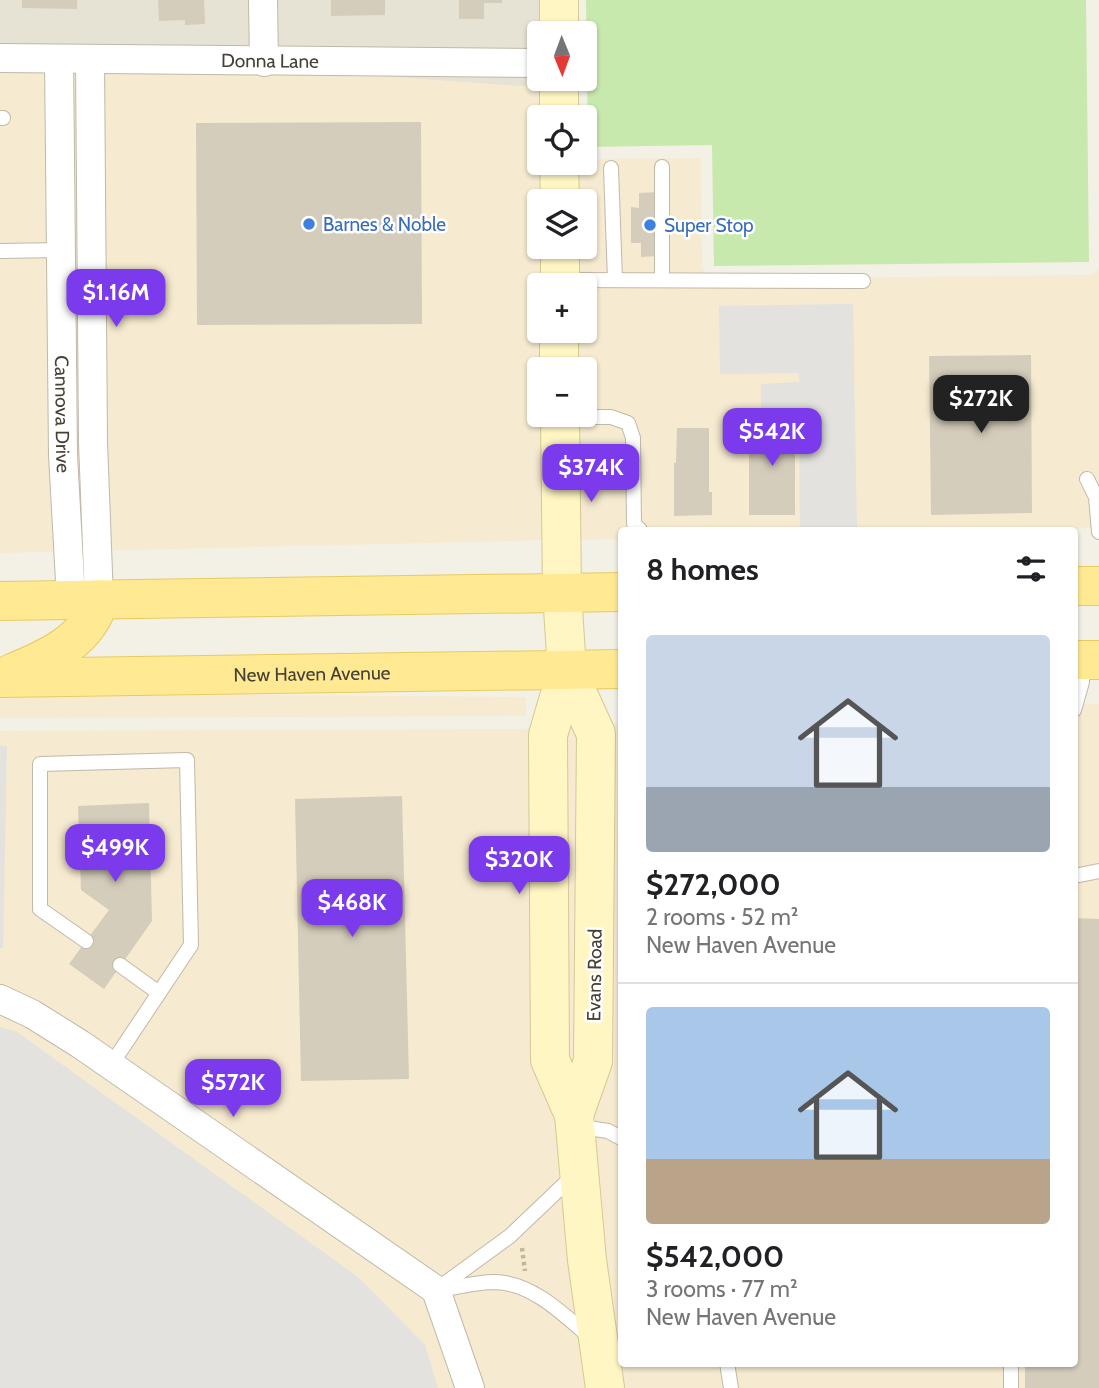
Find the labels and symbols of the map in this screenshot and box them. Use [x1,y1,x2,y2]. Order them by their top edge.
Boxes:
north arrow [527,21,597,91]
street label: Donna Lane [221,49,319,73]
place label: Barnes & Noble [323,213,446,236]
place label: Super Stop [664,214,754,237]
marker: Barnes & Noble [301,216,317,232]
marker: Super Stop [642,217,658,233]
pin: $1.16M [59,270,173,329]
street label: Cannova Drive [50,355,75,474]
pin: $272K [932,376,1030,435]
pin: $542K [723,408,821,468]
pin: $374K [542,444,640,504]
street label: New Haven Avenue [233,661,391,687]
pin: $499K [66,824,164,884]
pin: $320K [470,836,568,896]
pin: $468K [303,880,401,939]
street label: Evans Road [582,929,607,1021]
pin: $572K [184,1060,282,1119]

